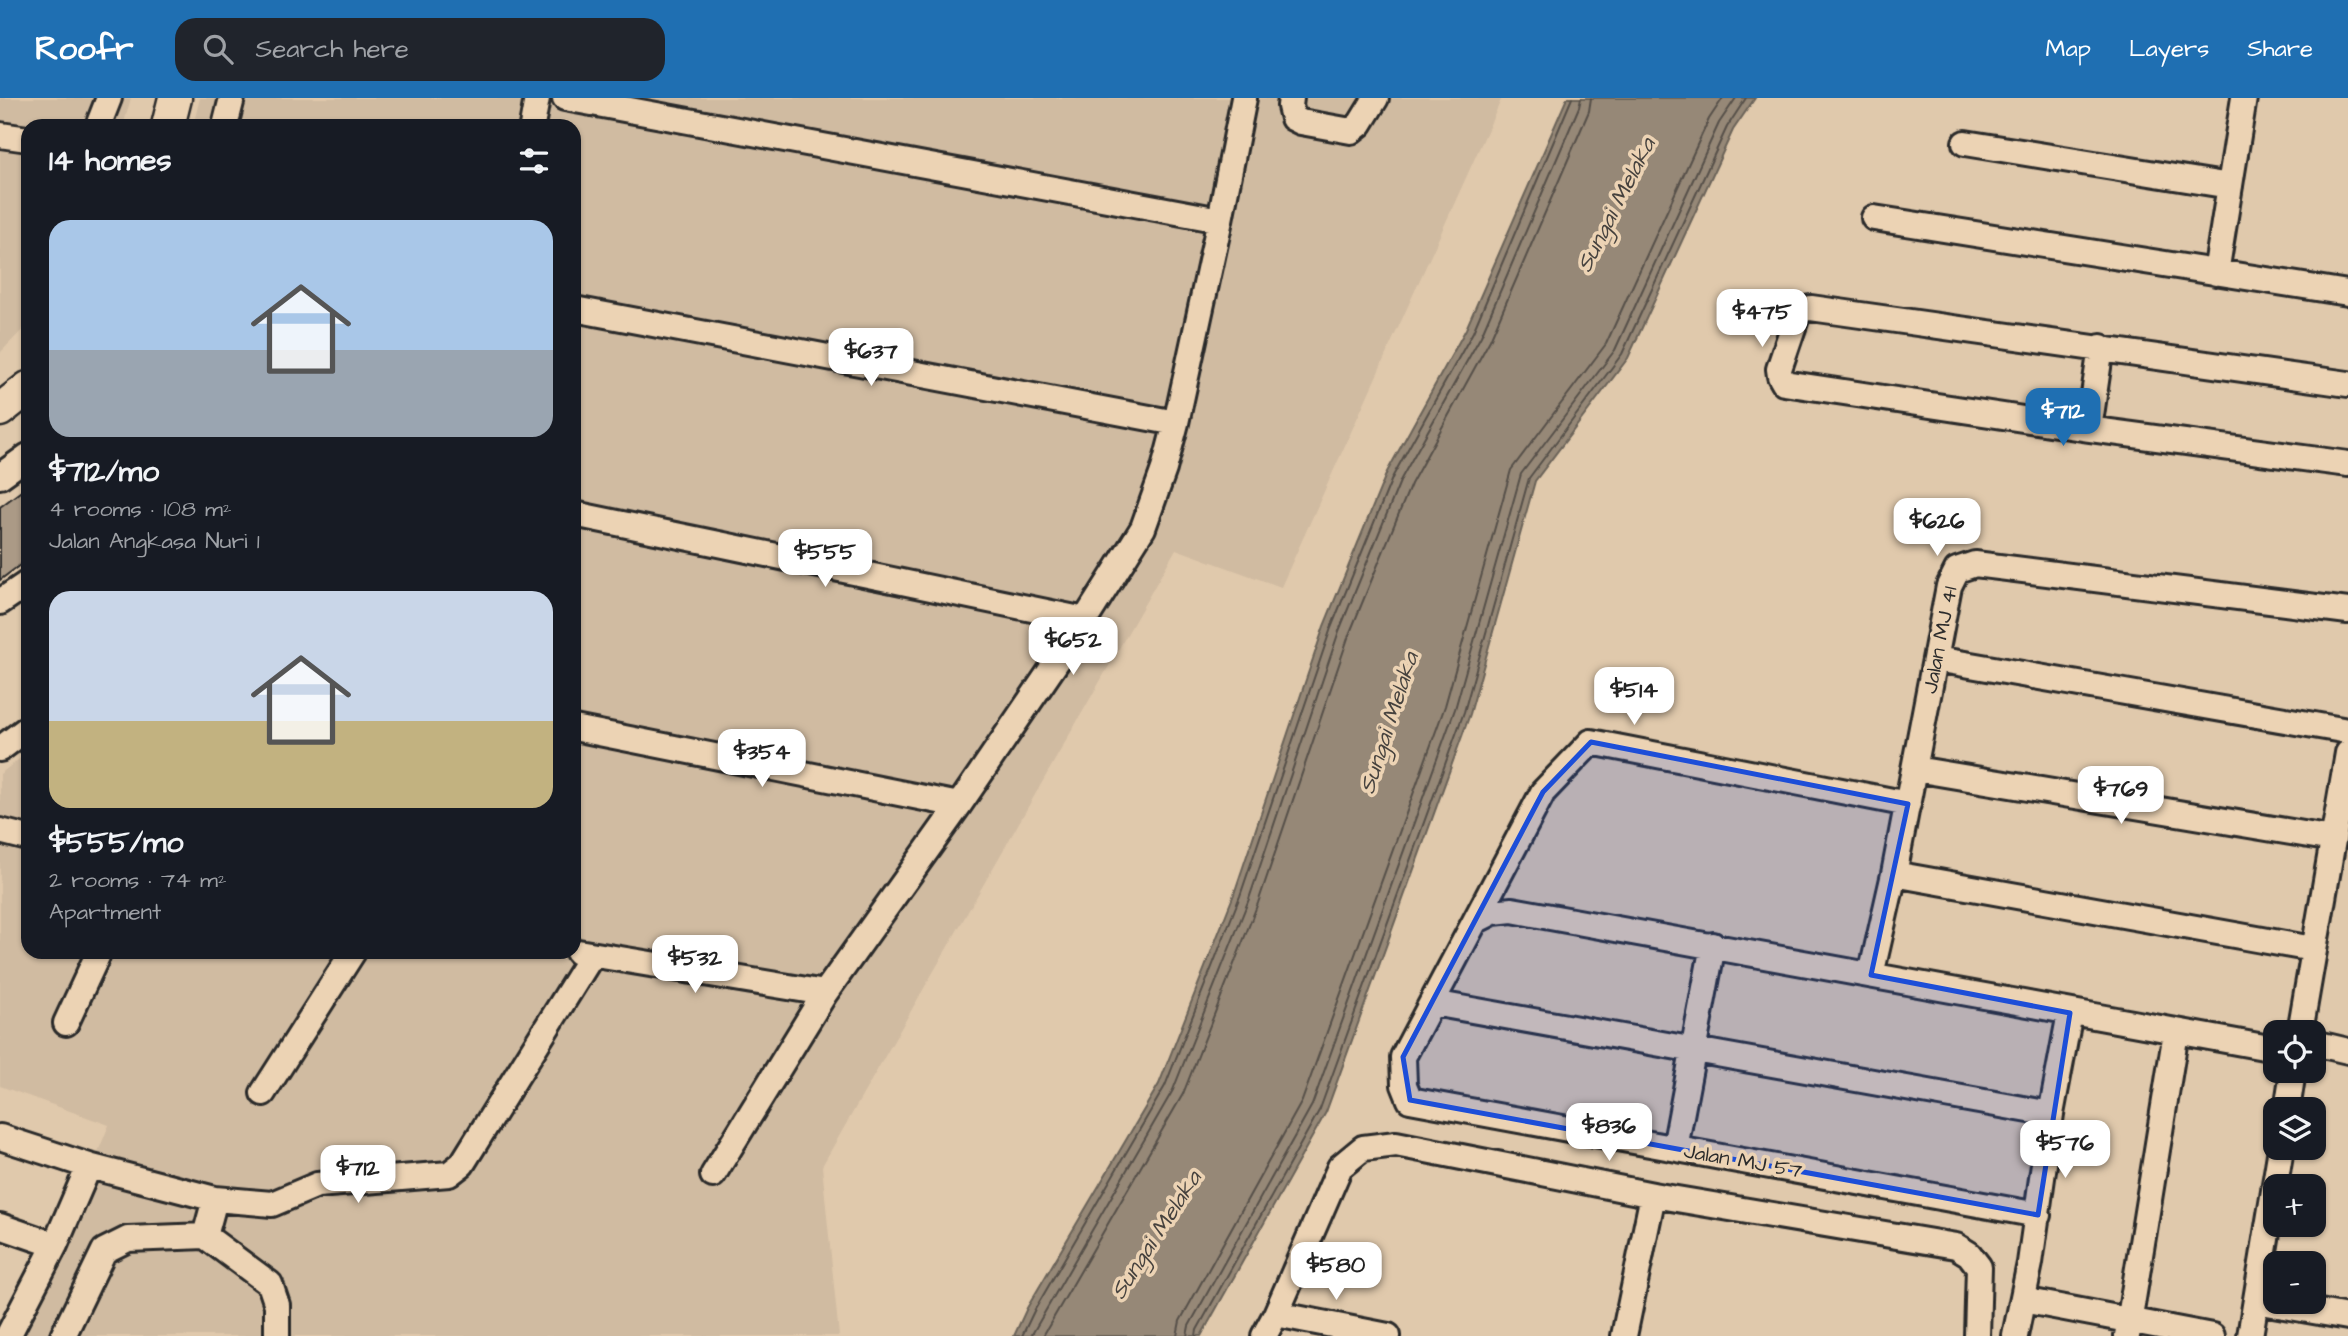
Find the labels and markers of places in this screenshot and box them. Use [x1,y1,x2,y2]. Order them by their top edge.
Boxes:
pin: $475 [1721,289,1803,349]
pin: $637 [830,328,912,388]
pin: $712 [2022,388,2104,448]
pin: $626 [1896,498,1978,558]
pin: $555 [784,530,866,589]
pin: $652 [1032,618,1114,677]
pin: $514 [1593,668,1675,727]
pin: $354 [721,730,803,789]
pin: $769 [2080,766,2162,826]
pin: $532 [654,936,736,995]
pin: $836 [1568,1104,1650,1163]
pin: $576 [2024,1121,2106,1180]
pin: $712 [317,1146,399,1205]
pin: $580 [1295,1242,1377,1302]

